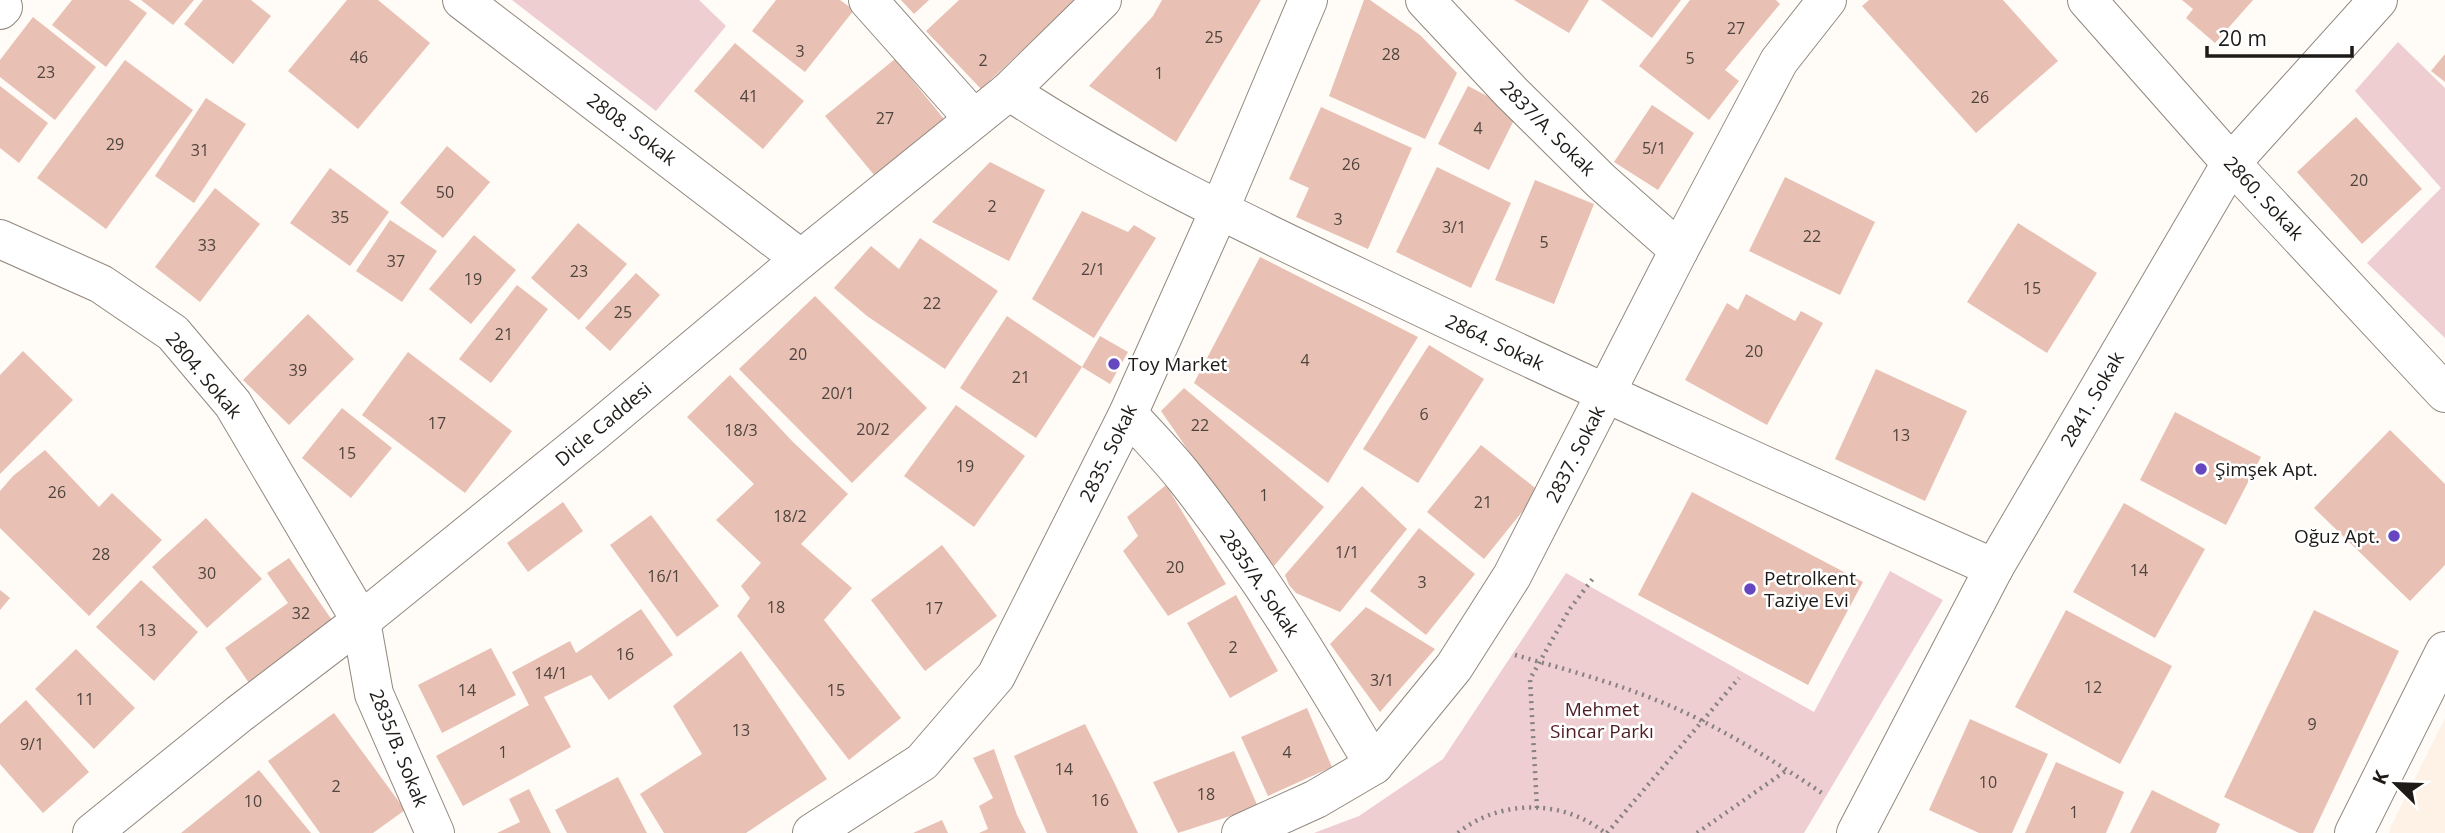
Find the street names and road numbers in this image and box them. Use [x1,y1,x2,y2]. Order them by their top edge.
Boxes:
street label: 2837/A. Sokak [1495,75,1601,181]
street label: 2808. Sokak [582,87,682,171]
street label: 2860. Sokak [2218,150,2310,246]
street label: 2864. Sokak [1442,308,1548,376]
street label: 2804. Sokak [160,326,248,424]
street label: 2841. Sokak [2054,347,2130,451]
street label: Dicle Caddesi [549,376,657,472]
street label: 2835. Sokak [1073,400,1143,506]
street label: 2837. Sokak [1539,401,1611,507]
street label: 2835/A. Sokak [1214,524,1306,642]
street label: 2835/B. Sokak [364,685,434,811]

